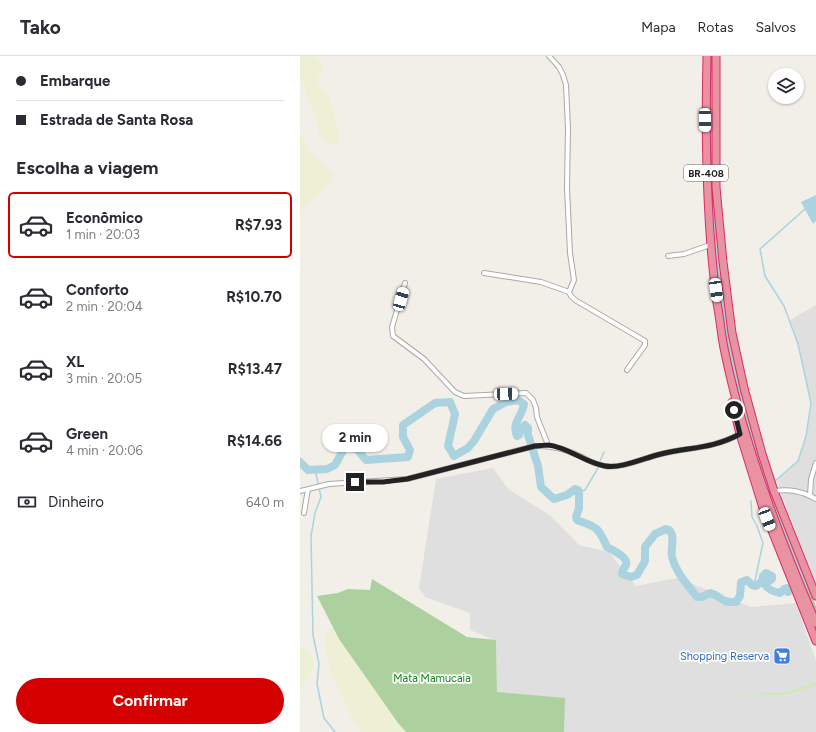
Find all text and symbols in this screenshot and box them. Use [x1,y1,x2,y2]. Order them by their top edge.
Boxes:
text: Tako [20,16,61,39]
text: Mapa [641,19,676,36]
text: Rotas [698,19,733,36]
text: Salvos [755,19,796,36]
map controls [768,68,804,104]
button: layers [768,68,804,104]
text: Embarque [40,72,110,90]
car [699,108,711,132]
text: Estrada de Santa Rosa [40,111,193,129]
text: Escolha a viagem [16,157,159,179]
road number: BR-408 [684,165,728,181]
icon: car [18,207,54,243]
text: Econômico [66,209,143,227]
text: R$7.93 [235,216,282,234]
text: 1 min · 20:03 [66,227,140,242]
car [708,277,724,303]
icon: car [18,279,54,315]
text: Conforto [66,281,129,299]
car [392,286,410,312]
text: R$10.70 [226,288,282,306]
text: 2 min · 20:04 [66,299,143,314]
icon: car [18,351,54,387]
text: XL [66,353,84,371]
text: R$13.47 [228,360,282,378]
text: 3 min · 20:05 [66,371,142,386]
car [494,388,518,400]
route start [725,401,743,419]
icon: car [18,423,54,459]
callout: 2 min [322,424,388,452]
text: Green [66,425,108,443]
text: 2 min [339,430,371,445]
text: R$14.66 [227,432,282,450]
text: 4 min · 20:06 [66,443,143,458]
route end [346,473,364,491]
icon: cash [16,491,38,513]
text: Dinheiro [48,493,104,511]
text: 640 m [246,495,284,510]
car [757,506,777,532]
supermarket icon: Shopping Reserva [772,646,792,666]
place label: Shopping Reserva [680,650,769,663]
park label: Mata Mamucaia [393,672,471,685]
button: Confirmar [16,678,284,724]

